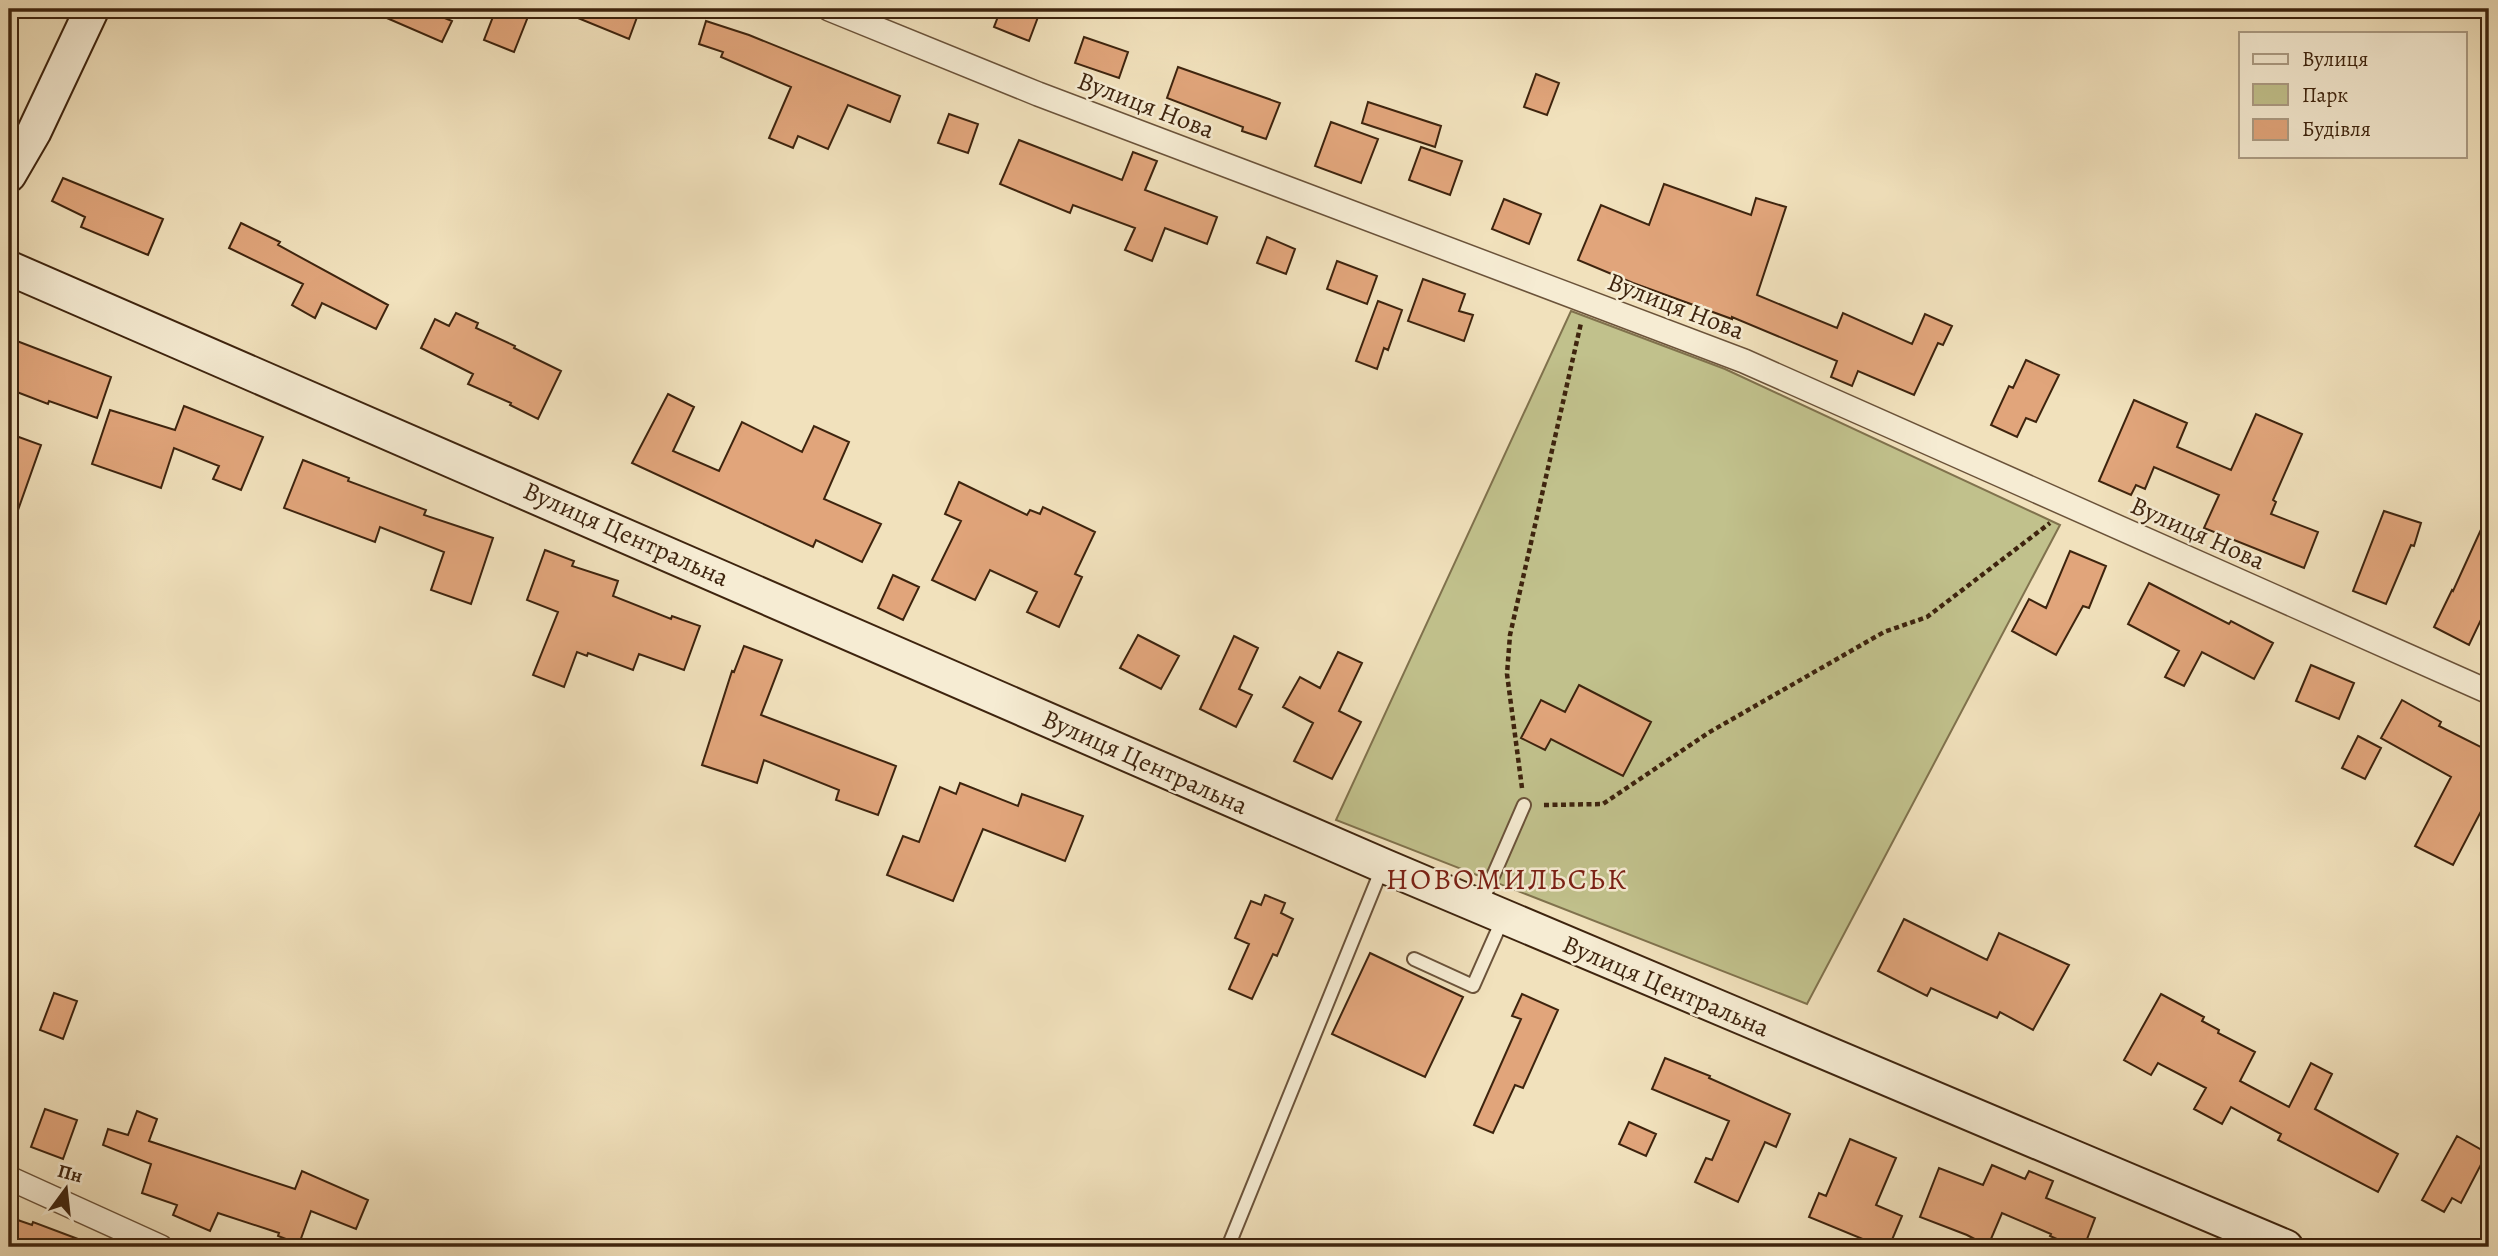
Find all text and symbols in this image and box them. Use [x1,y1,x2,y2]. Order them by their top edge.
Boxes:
legend [2239,32,2466,158]
text: Вулиця [2302,45,2368,73]
street label: Вулиця Нова [1073,63,1219,147]
text: Парк [2302,81,2348,109]
text: Будівля [2302,115,2371,143]
street label: Вулиця Нова [1603,264,1749,348]
street label: Вулиця Центральна [518,473,734,595]
street label: Вулиця Нова [2125,488,2271,578]
street label: Вулиця Центральна [1037,701,1253,823]
district label: НОВОМИЛЬСЬК [1386,859,1628,899]
street label: Вулиця Центральна [1557,927,1775,1045]
north arrow [32,1154,102,1224]
text: Пн [55,1158,86,1189]

